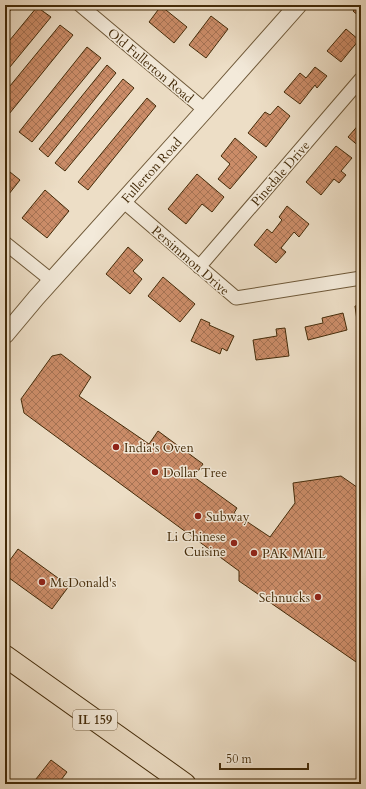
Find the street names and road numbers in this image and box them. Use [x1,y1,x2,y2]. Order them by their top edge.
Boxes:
street label: Old Fullerton Road [103,24,197,107]
street label: Fullerton Road [117,134,186,207]
street label: Pinedale Drive [247,137,314,210]
street label: Persimmon Drive [148,222,233,300]
road number: IL 159 [73,710,117,730]

